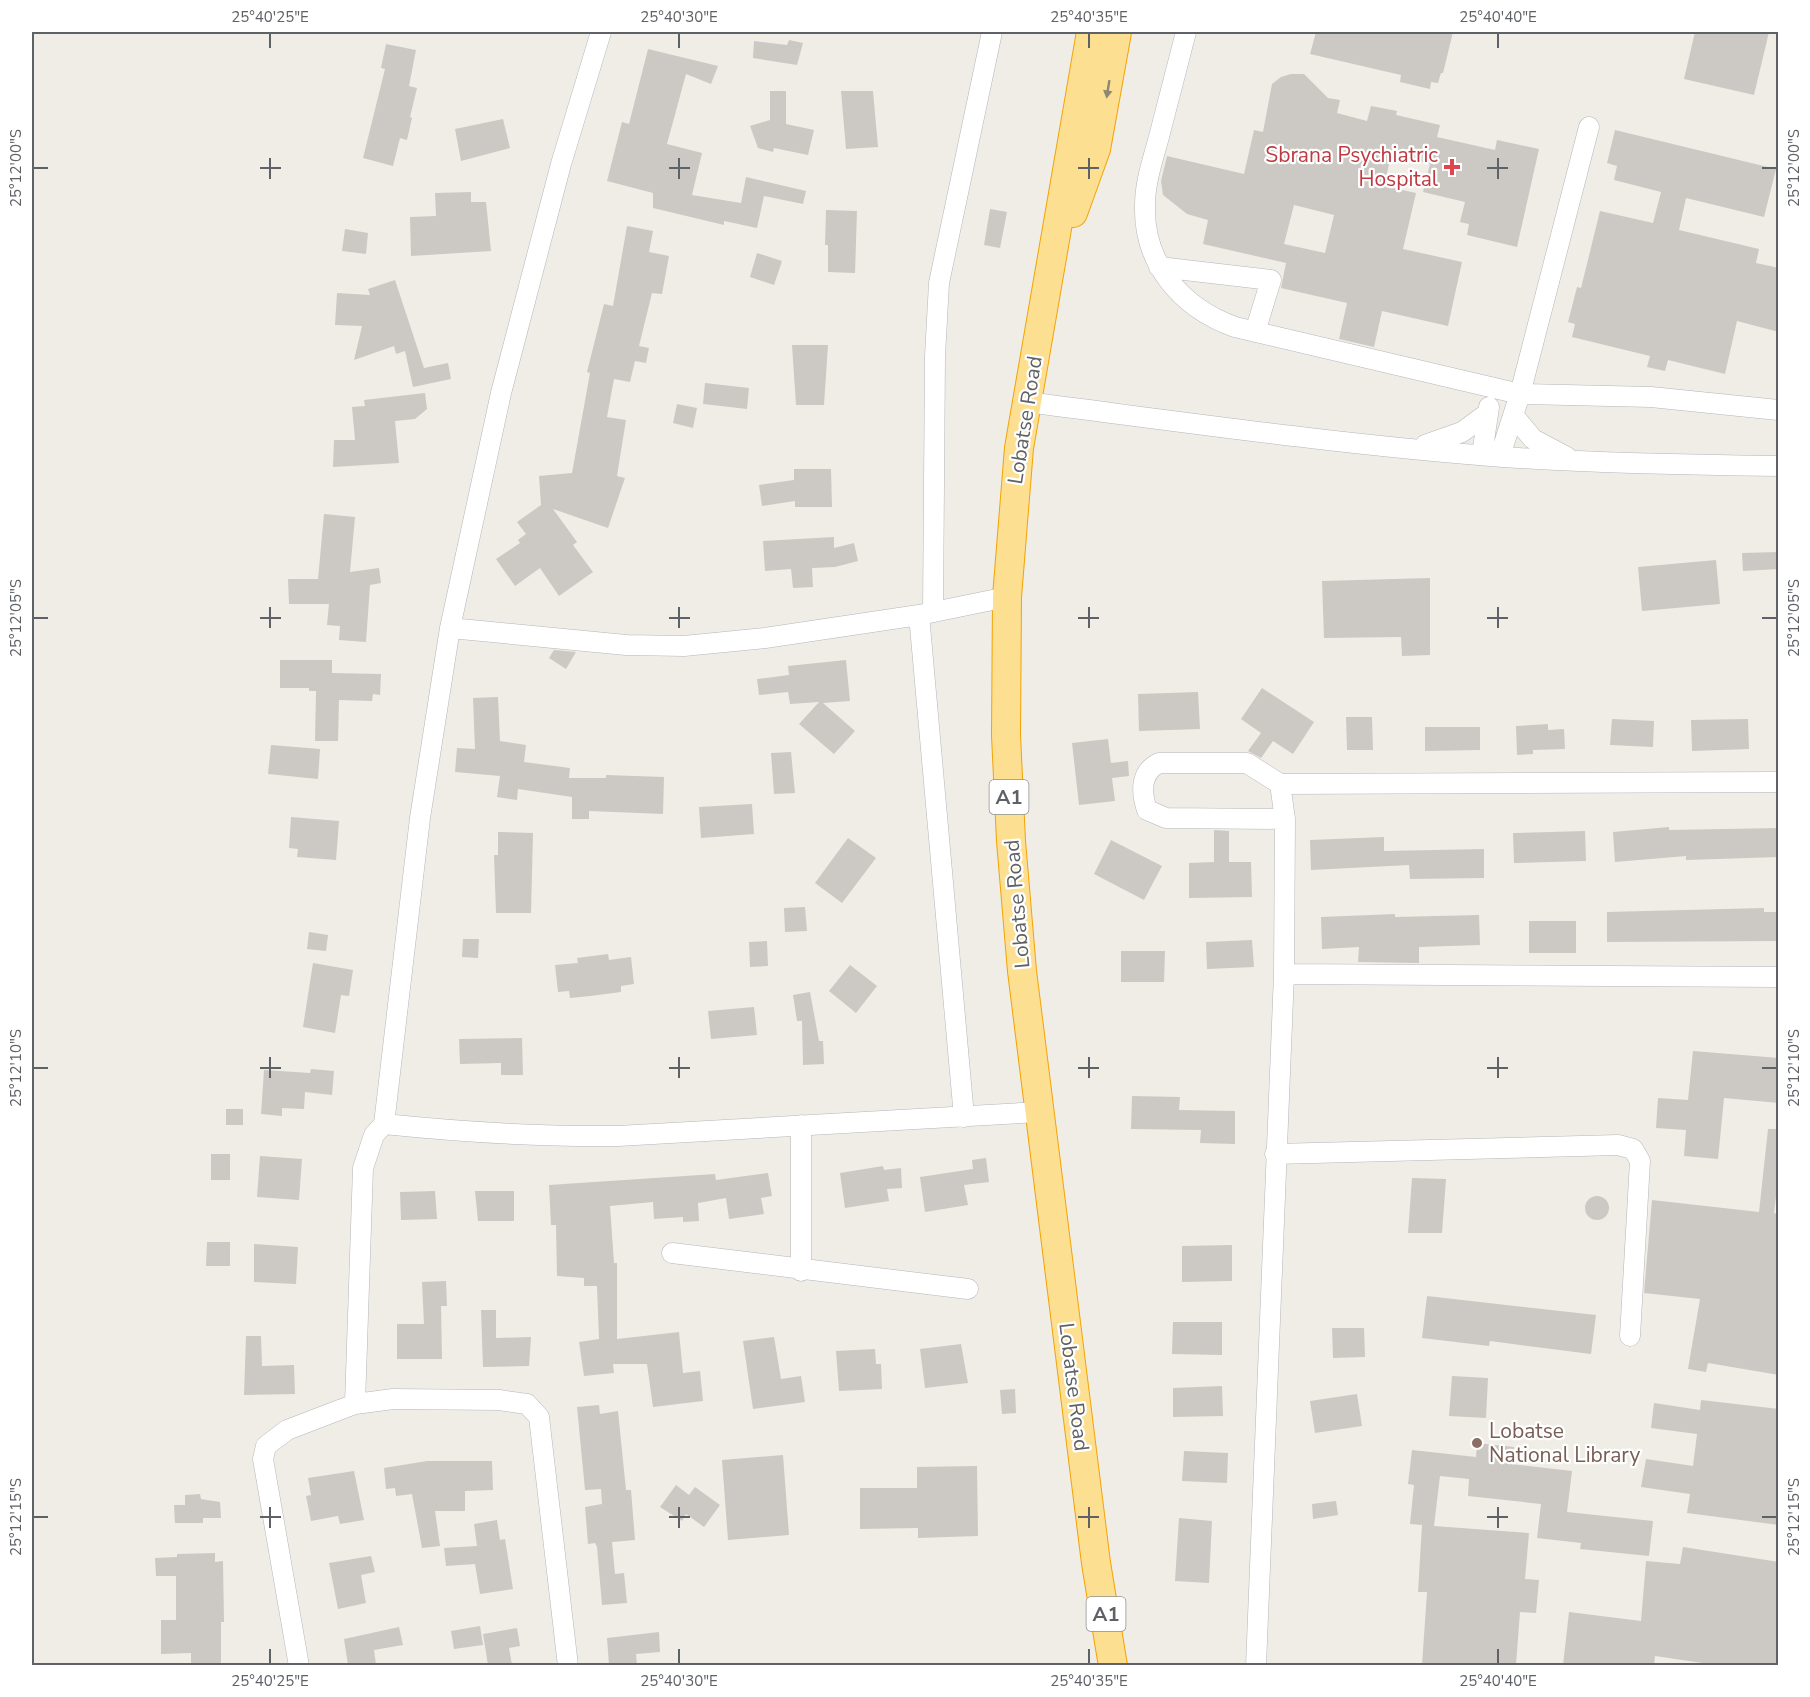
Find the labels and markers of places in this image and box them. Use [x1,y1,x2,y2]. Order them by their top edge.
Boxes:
place label: Sbrana Psychiatric Hospital [1265,141,1439,193]
marker: Sbrana Psychiatric Hospital [1443,158,1461,176]
place label: Lobatse National Library [1489,1417,1640,1469]
marker: Lobatse National Library [1470,1436,1484,1450]

